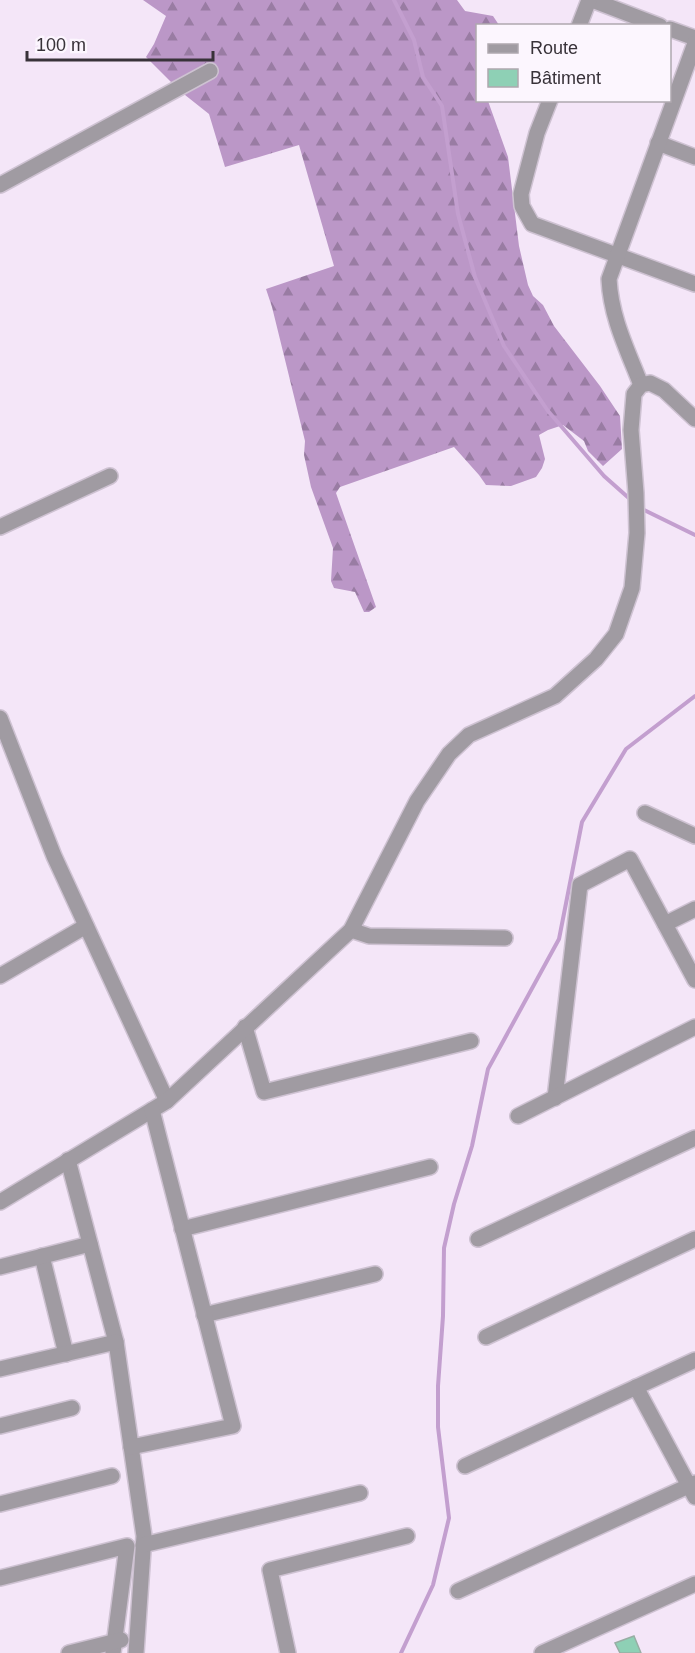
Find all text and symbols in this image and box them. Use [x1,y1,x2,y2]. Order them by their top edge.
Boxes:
scale bar [27,24,213,62]
legend [476,24,671,102]
text: 100 m [36,35,86,55]
text: Route [530,38,578,58]
text: Bâtiment [530,68,601,88]

